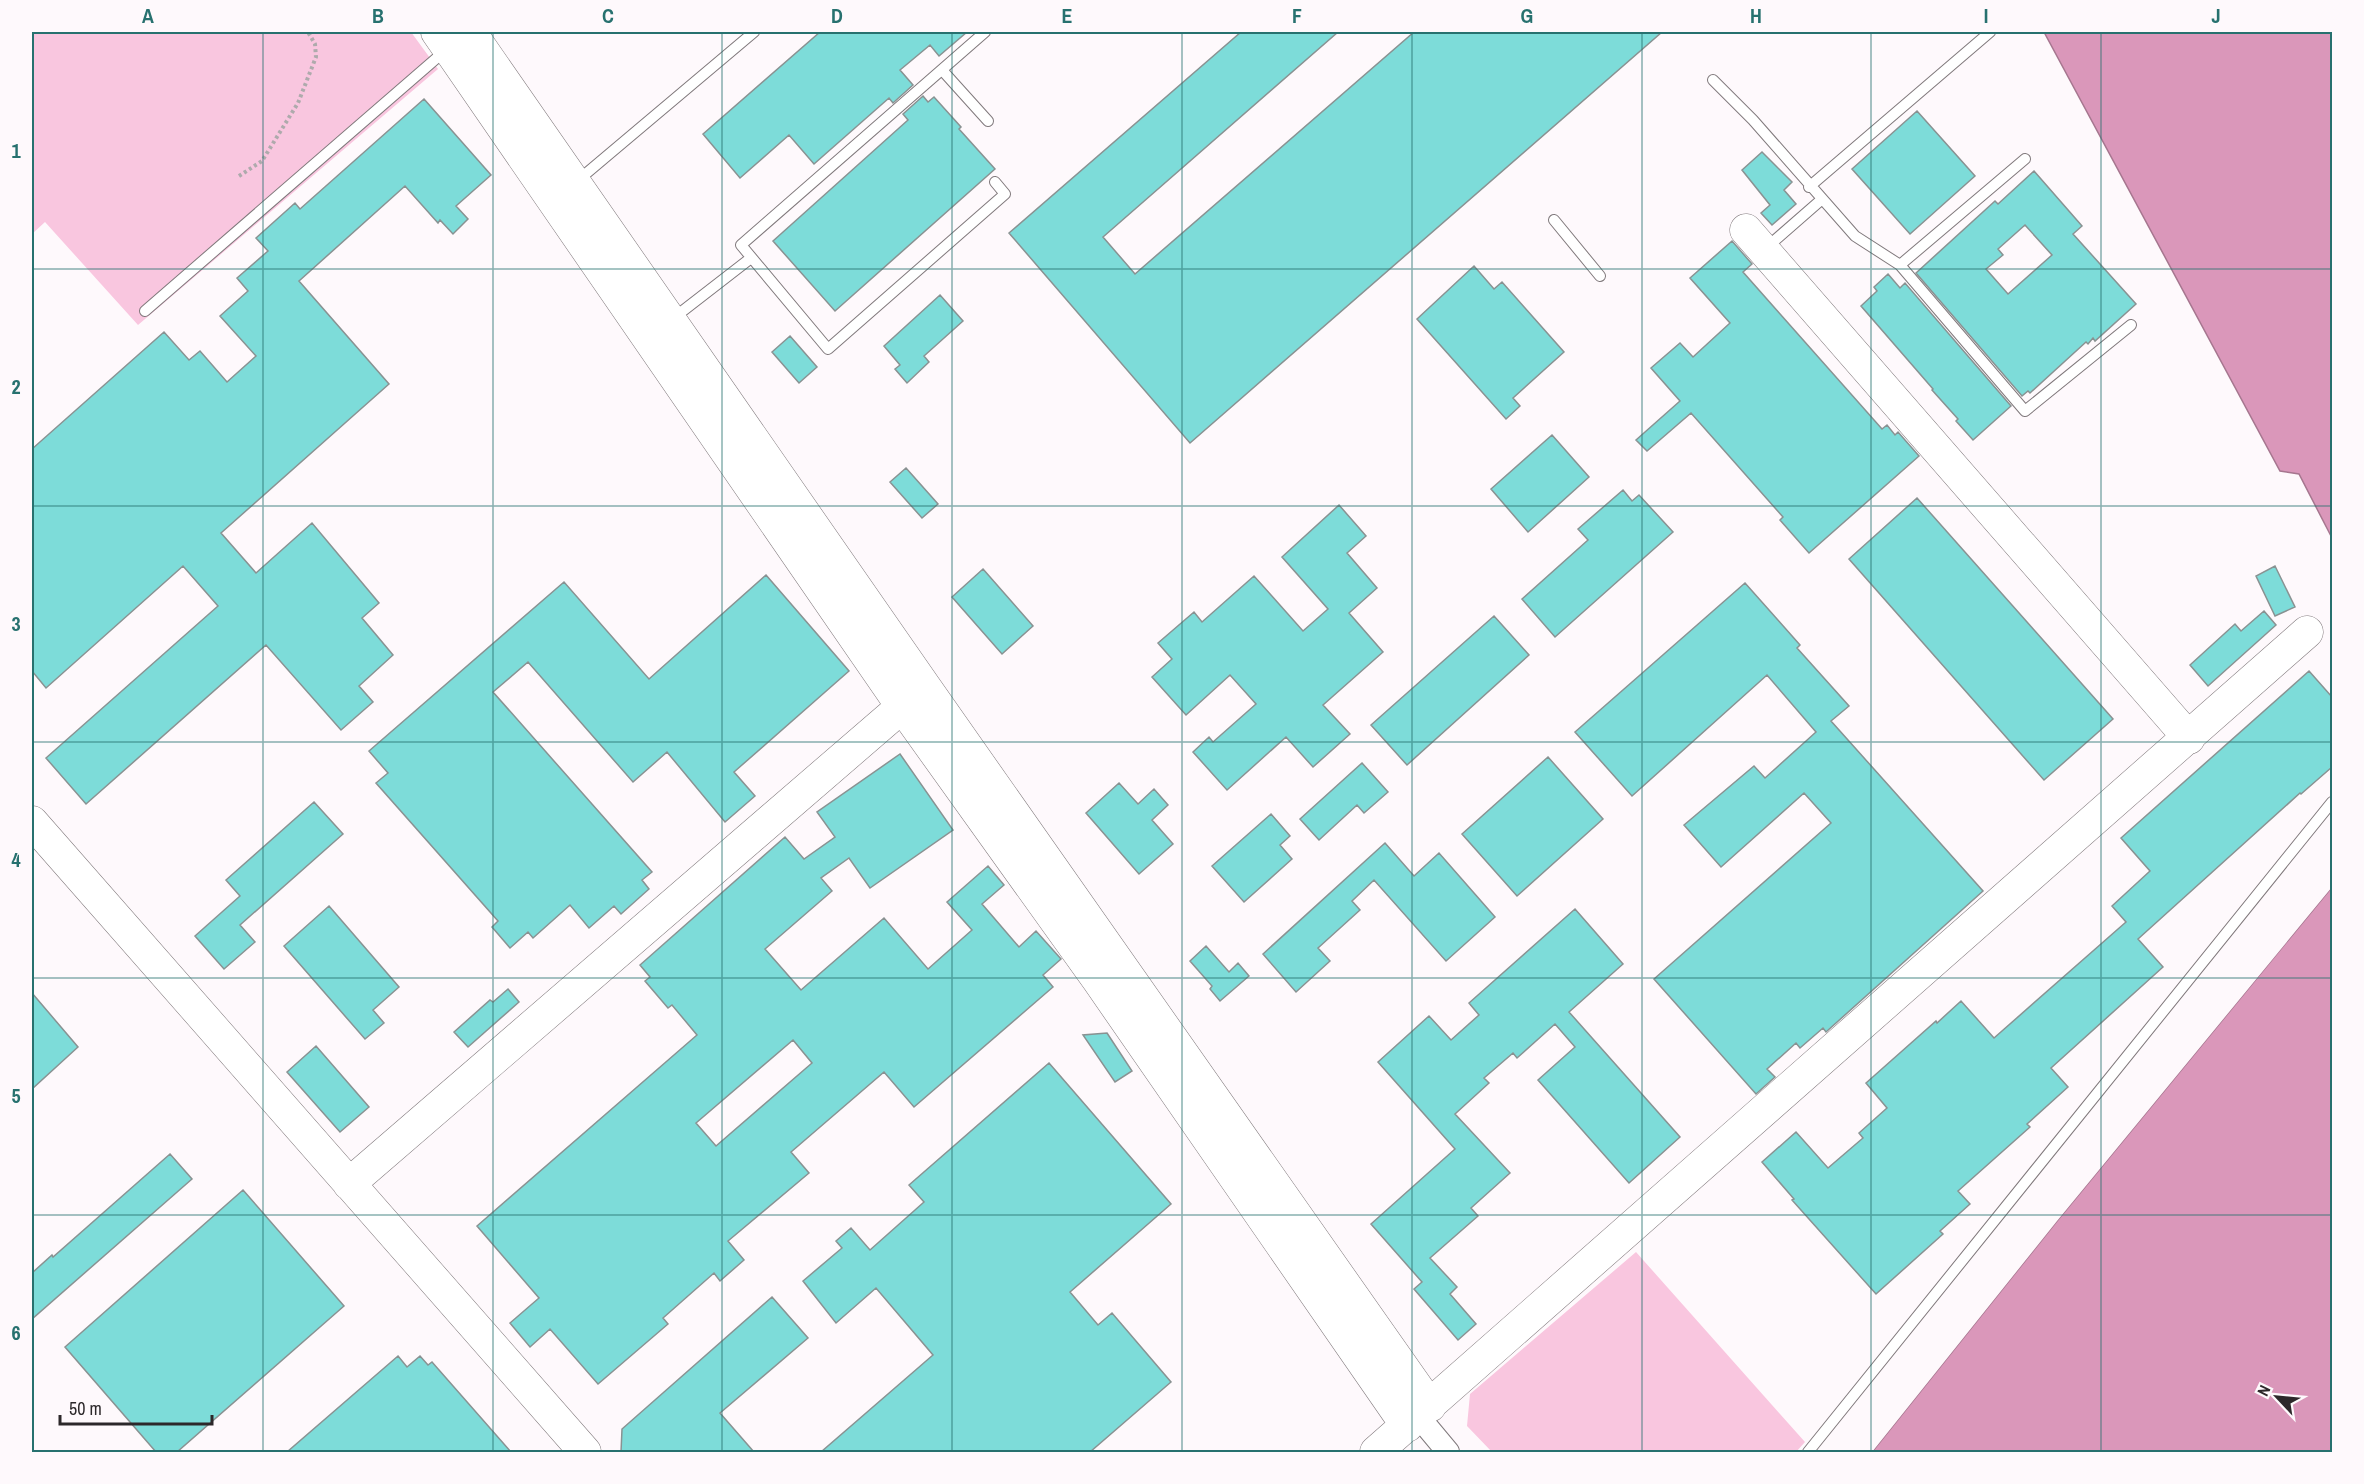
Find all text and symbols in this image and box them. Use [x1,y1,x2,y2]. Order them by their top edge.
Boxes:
text: A [142,2,154,29]
text: B [372,2,384,29]
text: C [602,2,614,29]
text: D [831,2,843,29]
text: E [1062,2,1073,29]
text: F [1292,2,1302,29]
text: G [1521,2,1533,29]
text: H [1750,2,1762,29]
text: I [1984,2,1988,29]
text: J [2211,2,2221,29]
text: 1 [11,137,21,164]
text: 2 [11,373,21,400]
text: 3 [11,610,21,637]
text: 4 [11,846,21,873]
text: 5 [11,1082,21,1109]
text: 6 [11,1319,21,1346]
north arrow [2247,1367,2307,1427]
text: N [2252,1381,2275,1400]
scale bar [60,1388,212,1426]
text: 50 m [69,1396,102,1421]

